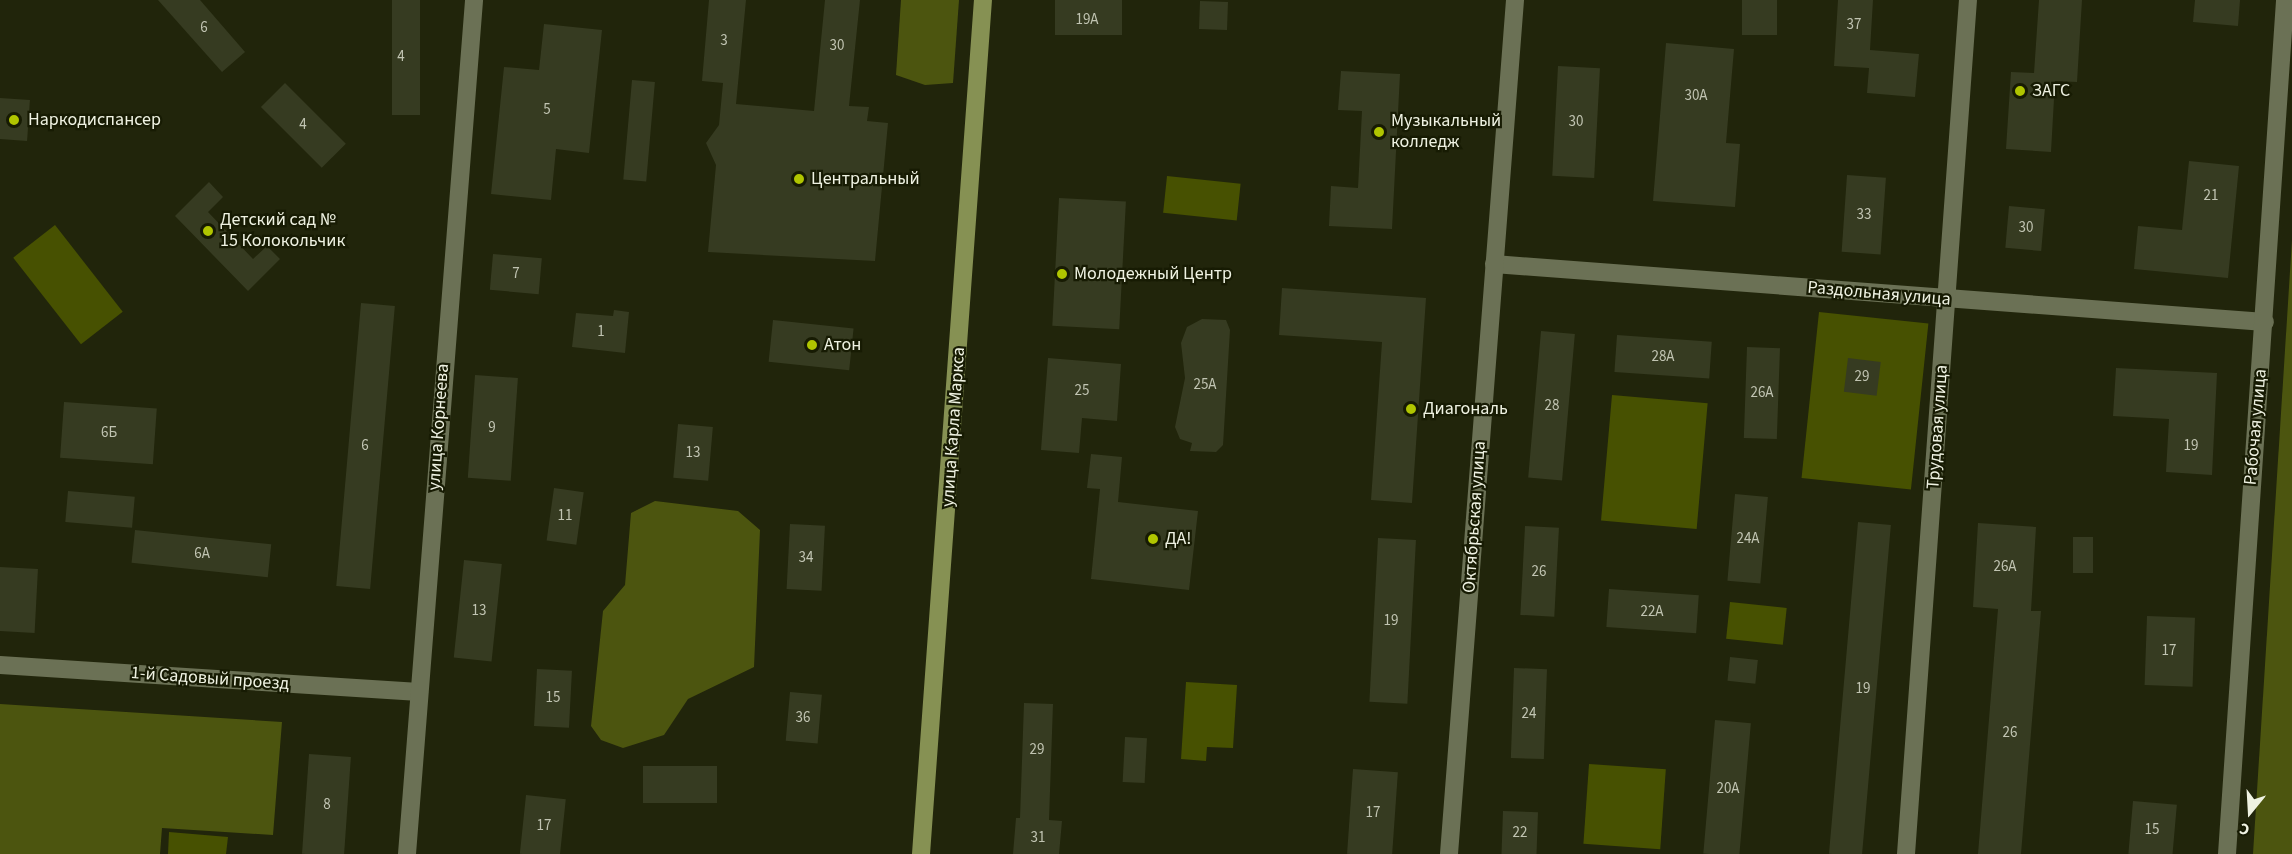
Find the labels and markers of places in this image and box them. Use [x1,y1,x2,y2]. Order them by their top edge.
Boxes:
place label: ЗАГС [2032,80,2070,102]
marker: ЗАГС [2013,84,2027,98]
place label: Наркодиспансер [28,109,161,131]
marker: Наркодиспансер [5,111,23,129]
place label: Музыкальный колледж [1391,111,1501,154]
marker: Музыкальный колледж [1372,125,1386,139]
place label: Центральный [811,168,920,190]
marker: Центральный [792,172,806,186]
place label: Детский сад № 15 Колокольчик [220,210,345,252]
marker: Детский сад № 15 Колокольчик [201,224,215,238]
place label: Молодежный Центр [1074,263,1232,285]
marker: Молодежный Центр [1055,267,1069,281]
place label: Атон [824,334,861,356]
marker: Атон [805,338,819,352]
place label: Диагональ [1423,398,1508,420]
marker: Диагональ [1404,402,1418,416]
place label: ДА! [1165,528,1191,550]
marker: ДА! [1146,532,1160,546]

